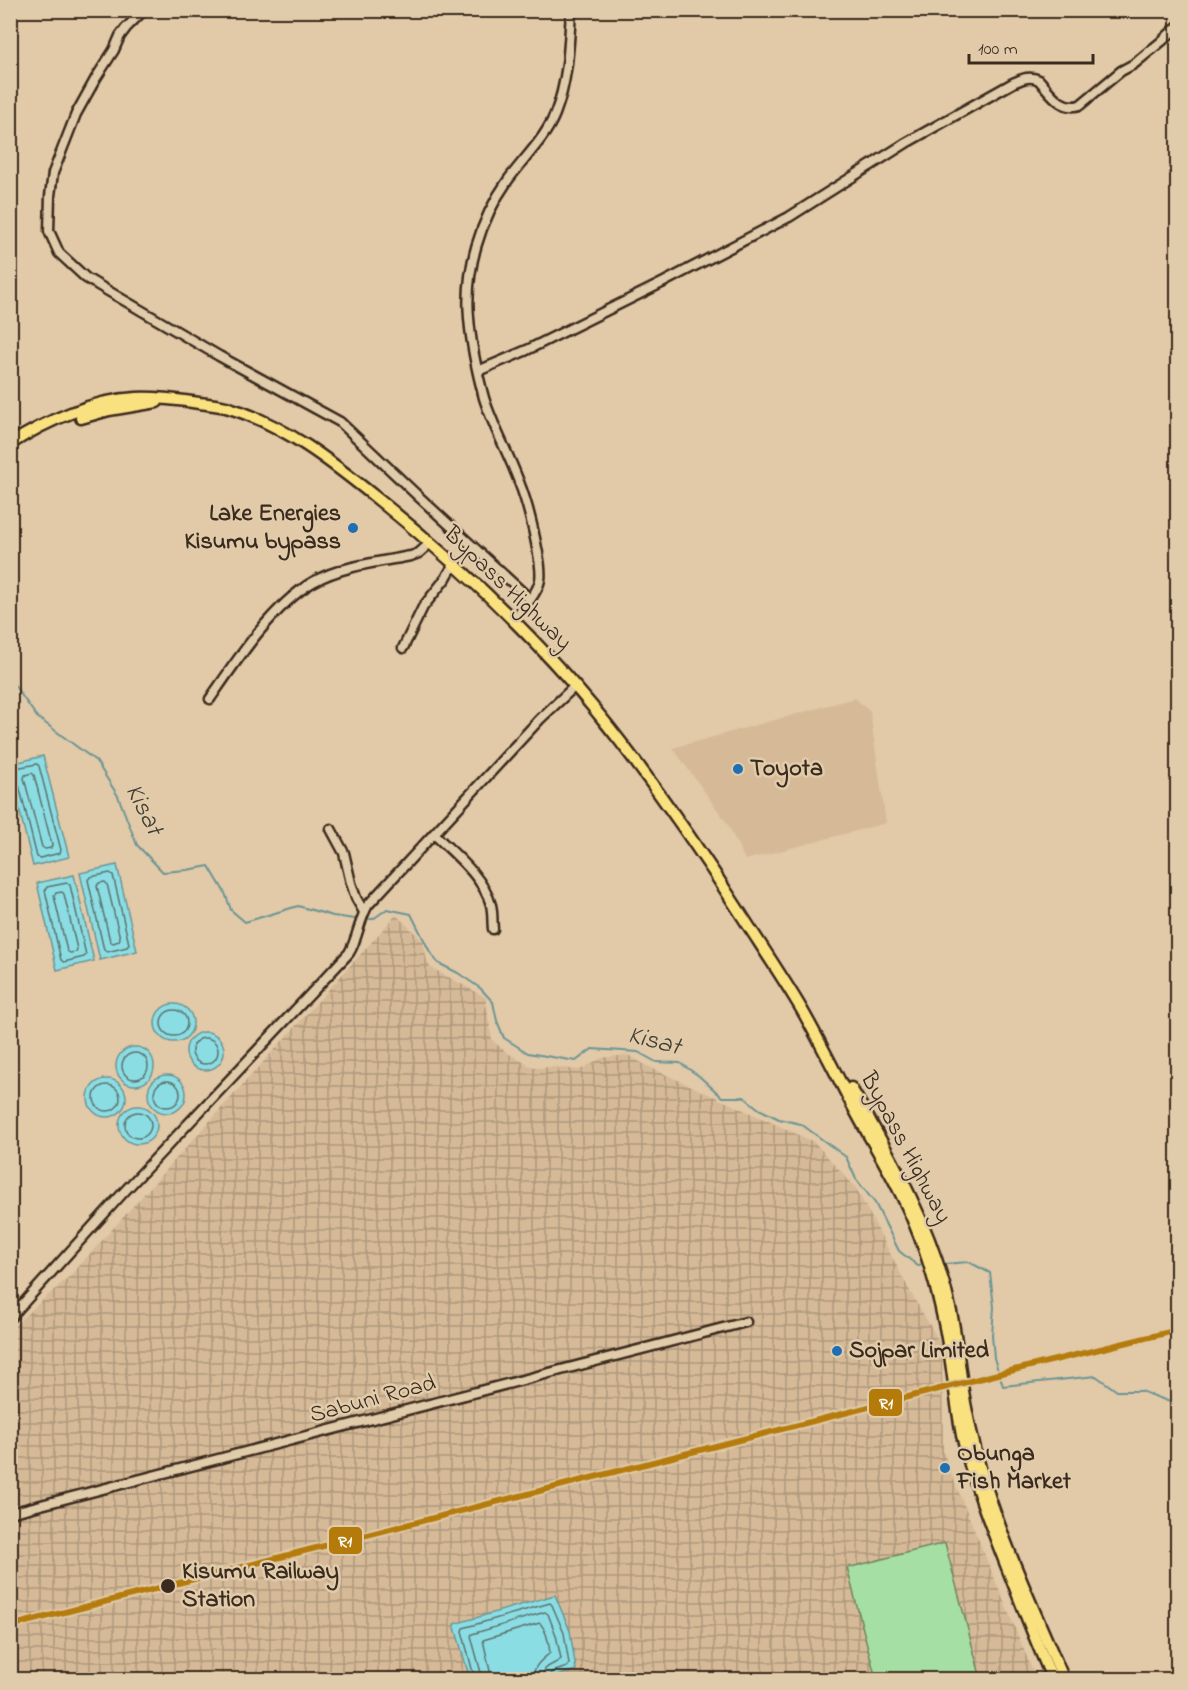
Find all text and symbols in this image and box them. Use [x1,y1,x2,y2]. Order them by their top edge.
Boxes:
scale bar [969,27,1094,65]
text: 100 m [978,37,1018,63]
place label: Lake Energies Kisumu bypass [184,497,341,561]
street label: Bypass Highway [433,518,579,660]
marker: Lake Energies Kisumu bypass [346,521,360,535]
place label: Toyota [750,752,823,788]
marker: Toyota [731,762,745,776]
water label: Kisat [114,778,173,844]
water label: Kisat [624,1017,687,1067]
street label: Bypass Highway [849,1065,960,1231]
place label: Sojpar Limited [849,1334,990,1369]
marker: Sojpar Limited [830,1344,844,1358]
street label: Sabuni Road [306,1366,440,1434]
line badge: R1 [868,1388,903,1417]
text: R1 [878,1392,894,1416]
place label: Obunga Fish Market [956,1437,1072,1500]
marker: Obunga Fish Market [938,1461,952,1475]
line badge: R1 [328,1526,363,1555]
text: R1 [337,1530,353,1554]
place label: Kisumu Railway Station [182,1555,339,1618]
marker: Kisumu Railway Station [159,1577,177,1595]

